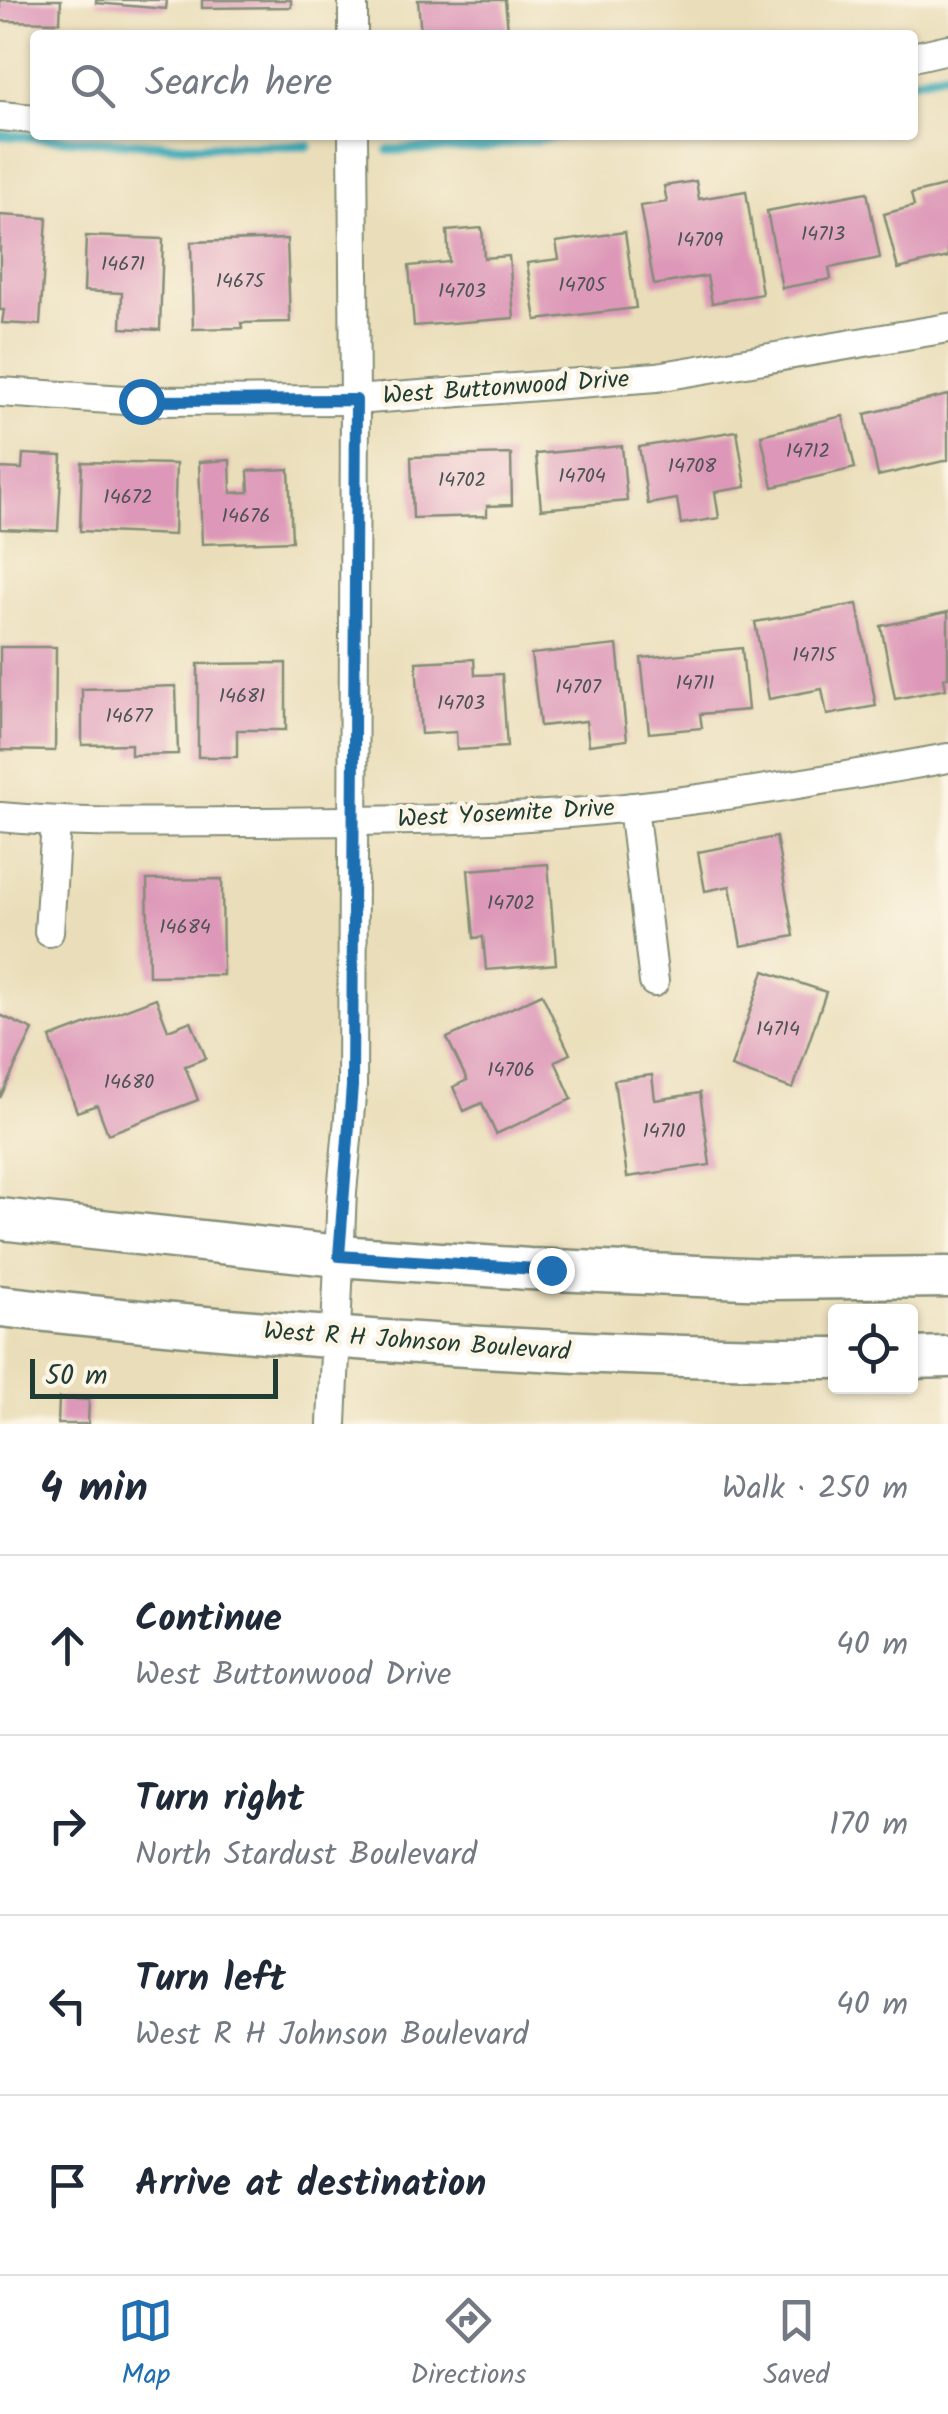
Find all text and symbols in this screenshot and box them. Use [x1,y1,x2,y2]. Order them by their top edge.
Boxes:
search box [30,30,918,140]
text: Search here [145,55,332,115]
icon: search [65,58,120,113]
house number: 14713 [801,219,845,251]
house number: 14709 [677,225,723,257]
house number: 14671 [101,249,145,281]
house number: 14675 [216,266,265,298]
house number: 14705 [558,270,607,302]
house number: 14703 [438,276,486,308]
street label: West Buttonwood Drive [381,359,631,417]
route start [119,379,165,425]
house number: 14712 [786,436,830,468]
house number: 14708 [668,451,717,483]
house number: 14704 [558,461,606,493]
house number: 14702 [438,465,486,497]
house number: 14672 [103,482,153,514]
house number: 14676 [222,501,270,533]
house number: 14715 [792,640,837,672]
house number: 14711 [675,668,715,700]
house number: 14707 [555,672,602,704]
house number: 14681 [219,681,265,713]
house number: 14703 [437,688,485,720]
house number: 14677 [106,701,153,733]
street label: West Yosemite Drive [396,788,616,840]
house number: 14702 [487,888,535,920]
house number: 14684 [159,912,211,944]
house number: 14714 [756,1014,800,1046]
house number: 14706 [487,1055,535,1087]
house number: 14680 [104,1067,154,1099]
house number: 14710 [643,1116,685,1148]
route end [529,1248,575,1294]
map controls [828,1304,918,1394]
button: locate [828,1304,918,1394]
street label: West R H Johnson Boulevard [262,1311,573,1373]
scale bar [30,1354,278,1398]
text: 50 m [45,1354,108,1399]
text: 4 min [40,1456,148,1523]
text: Walk · 250 m [722,1464,908,1515]
text: Continue [135,1590,282,1650]
icon: ahead [40,1618,95,1673]
text: 40 m [836,1620,908,1671]
text: West Buttonwood Drive [135,1650,451,1701]
text: Turn right [135,1770,304,1830]
icon: right [40,1798,95,1853]
text: 170 m [829,1800,908,1851]
text: North Stardust Boulevard [135,1830,477,1881]
text: Turn left [135,1950,286,2010]
icon: left [40,1978,95,2033]
text: 40 m [836,1980,908,2031]
text: West R H Johnson Boulevard [135,2010,528,2061]
text: Arrive at destination [135,2155,486,2215]
icon: arrive [40,2158,95,2213]
tab: Map [118,2293,173,2398]
tab: Directions [410,2293,526,2398]
tab: Saved [763,2293,830,2398]

